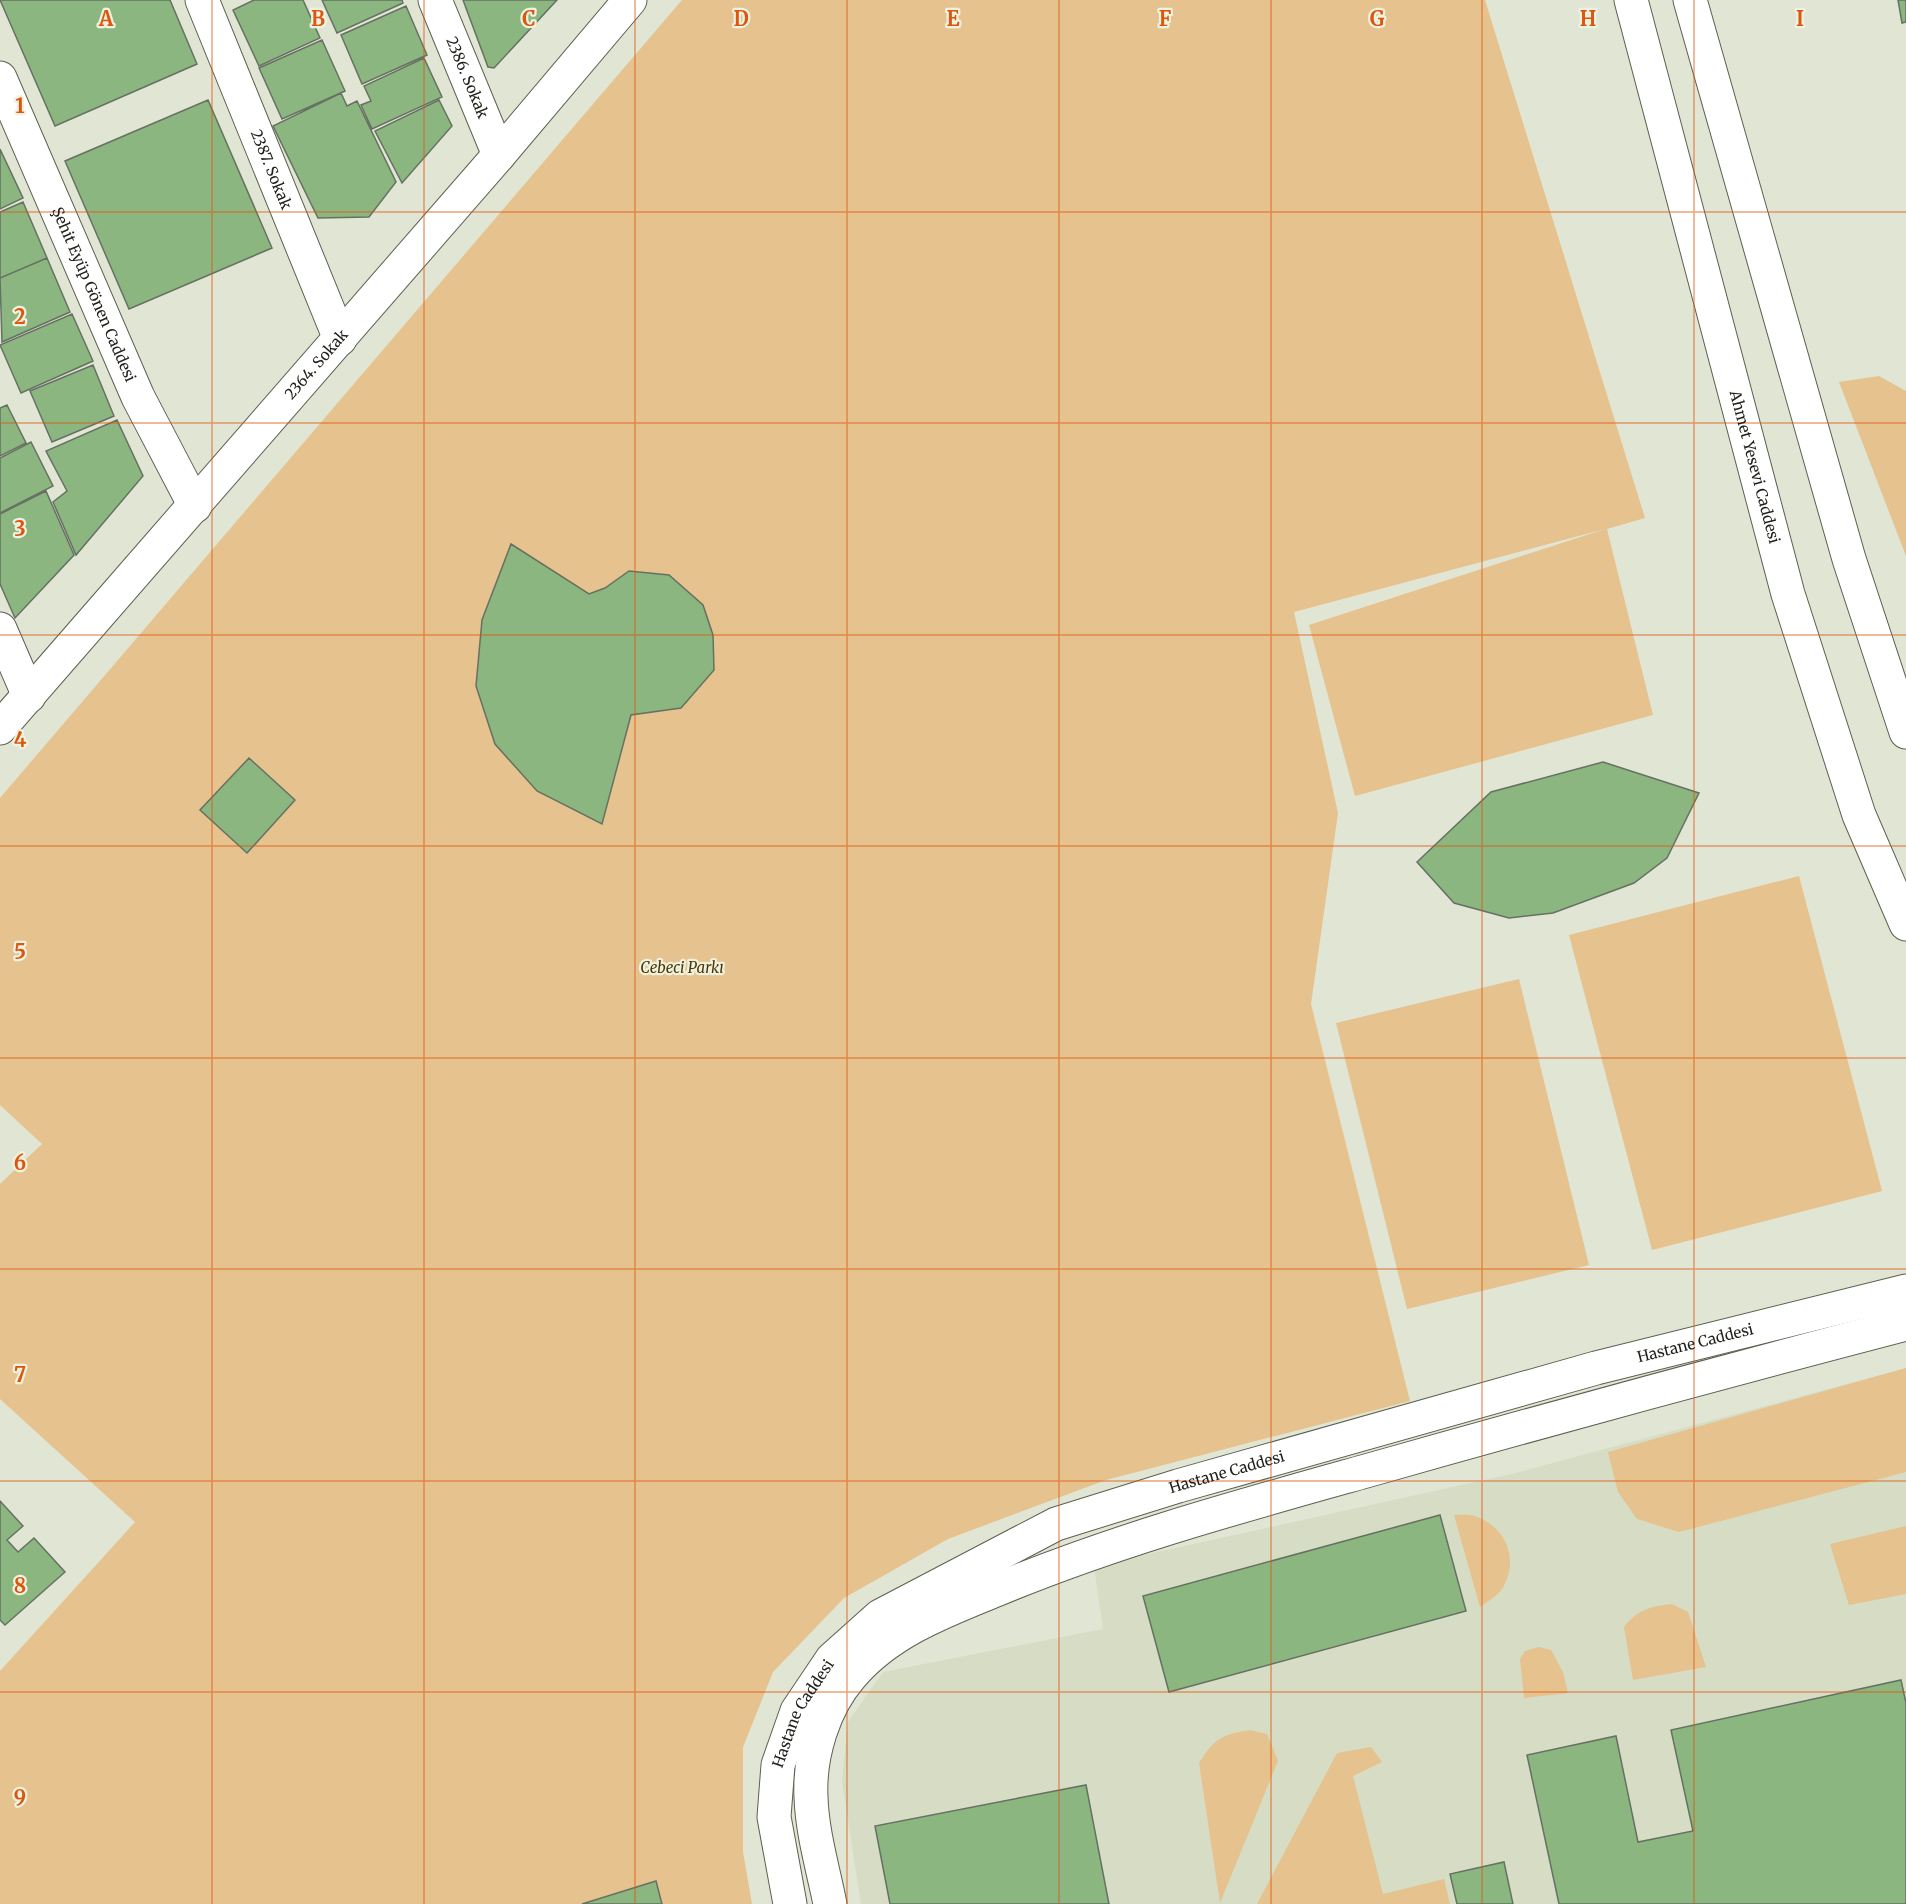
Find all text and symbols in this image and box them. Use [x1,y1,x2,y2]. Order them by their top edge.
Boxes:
text: A [98,6,114,31]
text: B [311,6,325,31]
text: C [522,6,536,31]
text: D [733,6,749,31]
text: E [946,6,960,31]
text: F [1159,6,1172,31]
text: G [1370,6,1385,31]
text: H [1580,6,1596,31]
text: I [1796,6,1804,31]
street label: 2386. Sokak [442,34,493,122]
text: 1 [15,93,25,118]
street label: 2387. Sokak [247,127,296,212]
street label: Şehit Eyüp Gönen Caddesi [48,204,140,385]
text: 2 [14,304,26,329]
street label: 2364. Sokak [280,325,352,403]
street label: Ahmet Yesevi Caddesi [1725,387,1784,546]
text: 3 [14,516,26,541]
text: 4 [14,727,27,752]
text: 5 [14,939,26,964]
park label: Cebeci Parkı [640,958,724,977]
text: 6 [14,1150,26,1175]
street label: Hastane Caddesi [1635,1319,1755,1366]
text: 7 [14,1362,26,1387]
street label: Hastane Caddesi [1167,1446,1287,1497]
text: 8 [14,1573,26,1598]
street label: Hastane Caddesi [768,1656,838,1770]
text: 9 [14,1785,26,1810]

